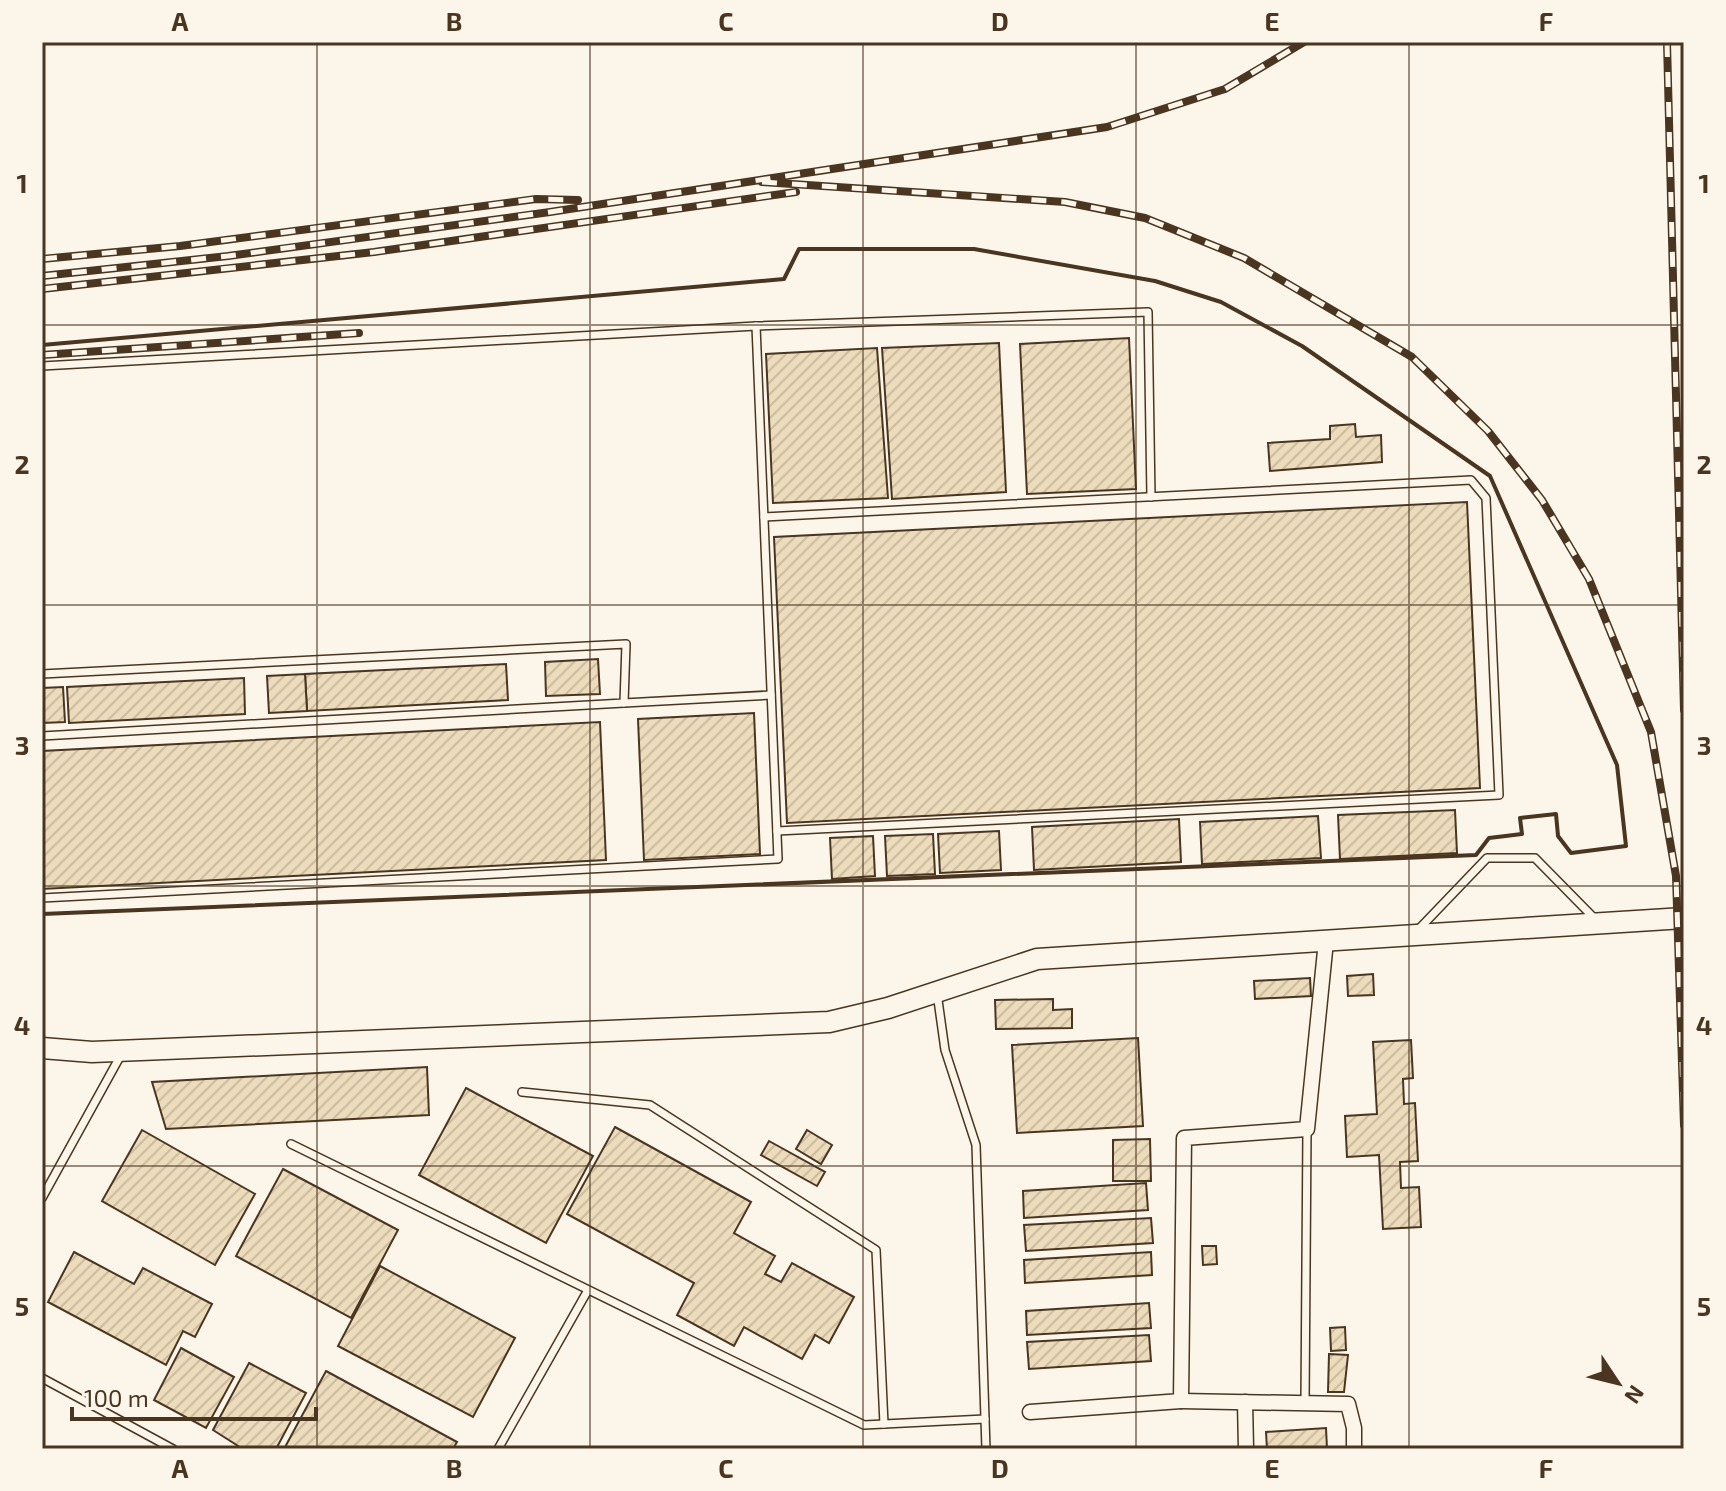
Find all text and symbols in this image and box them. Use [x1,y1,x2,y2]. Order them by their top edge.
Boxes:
text: A [172,5,189,36]
text: B [446,5,462,36]
text: C [718,5,734,36]
text: D [991,5,1009,36]
text: E [1264,5,1280,36]
text: F [1539,5,1553,36]
text: 1 [16,167,28,198]
text: 1 [1698,167,1710,198]
text: 2 [14,448,30,479]
text: 2 [1696,448,1712,479]
text: 3 [15,729,29,760]
text: 3 [1697,729,1711,760]
text: 4 [14,1009,30,1040]
text: 4 [1696,1009,1712,1040]
text: 5 [15,1290,29,1321]
text: 5 [1697,1290,1711,1321]
north arrow [1578,1343,1658,1423]
scale bar [72,1371,316,1421]
text: N [1620,1381,1650,1409]
text: 100 m [84,1383,149,1412]
text: A [172,1452,189,1483]
text: B [446,1452,462,1483]
text: C [718,1452,734,1483]
text: D [991,1452,1009,1483]
text: E [1264,1452,1280,1483]
text: F [1539,1452,1553,1483]

